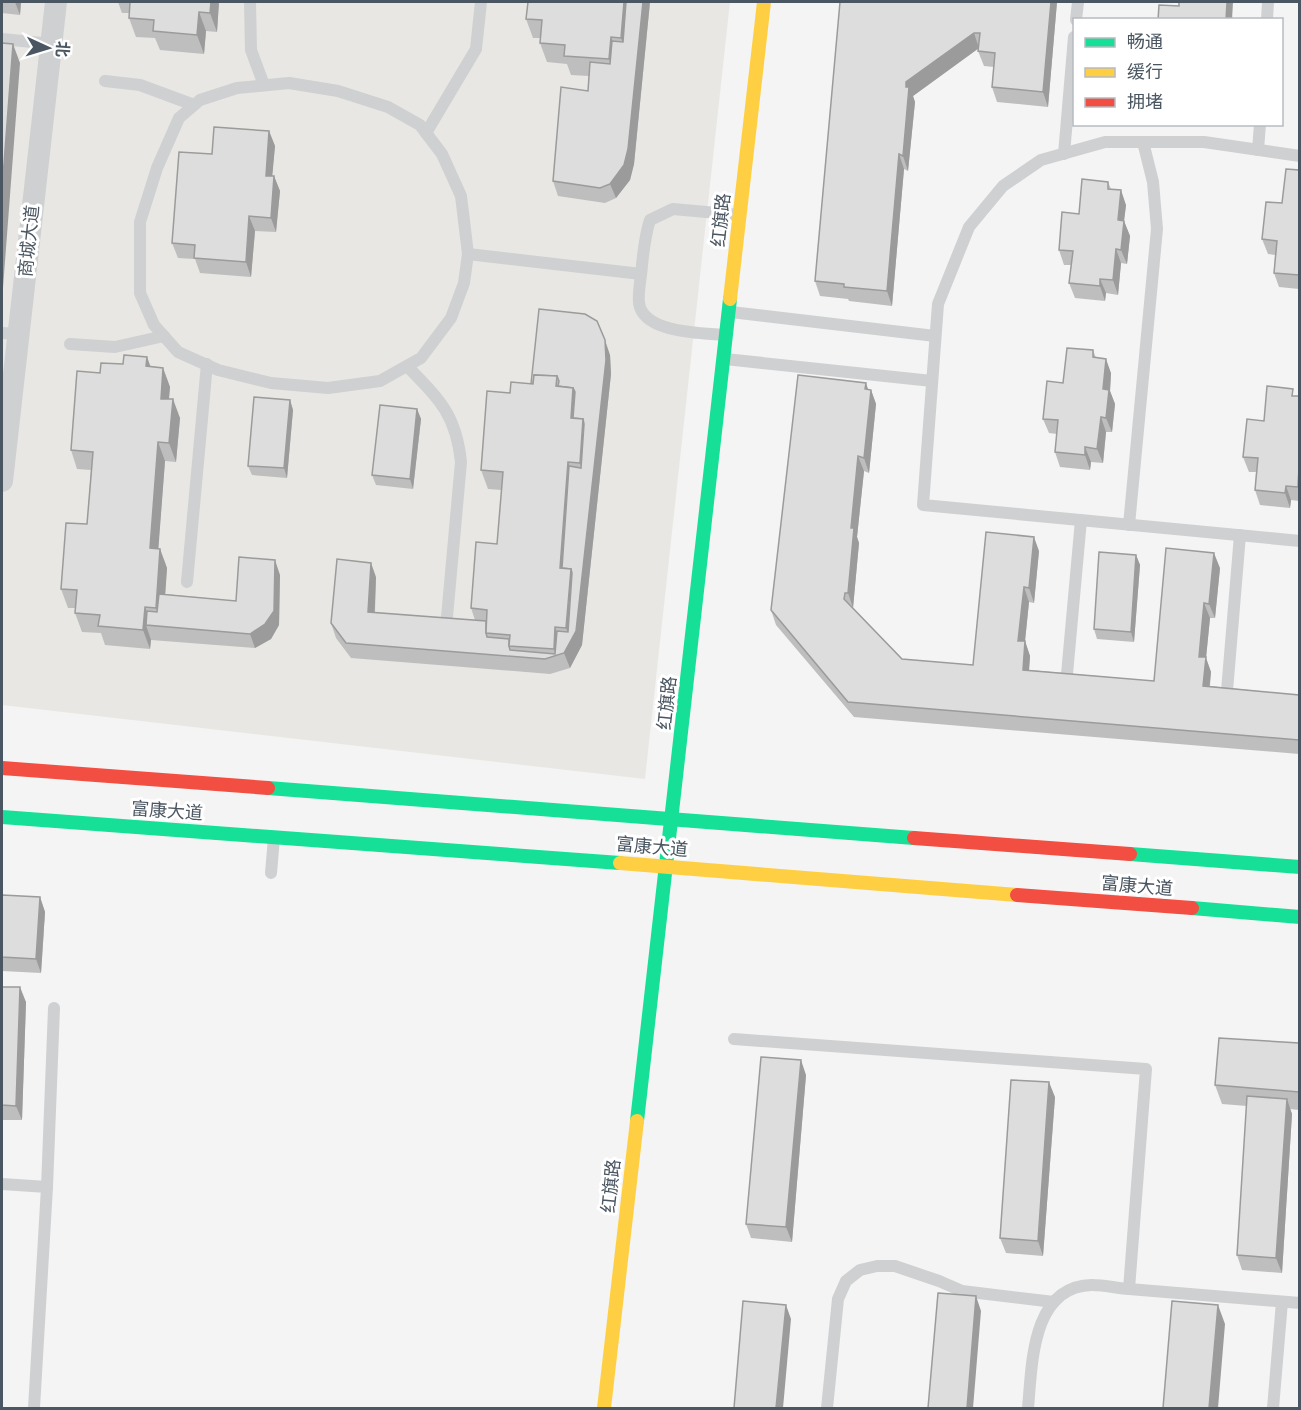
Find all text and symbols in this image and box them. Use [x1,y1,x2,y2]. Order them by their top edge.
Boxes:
north arrow [18,18,78,78]
legend [1073,18,1283,126]
text: 畅通 [1127,30,1163,53]
text: 北 [52,40,73,58]
text: 缓行 [1127,60,1163,83]
text: 拥堵 [1127,90,1163,113]
street label: 红旗路 [706,192,735,248]
street label: 商城大道 [13,204,44,278]
street label: 红旗路 [652,675,681,731]
street label: 富康大道 [130,797,204,824]
street label: 富康大道 [615,832,689,861]
street label: 富康大道 [1100,871,1174,900]
street label: 红旗路 [596,1158,625,1214]

